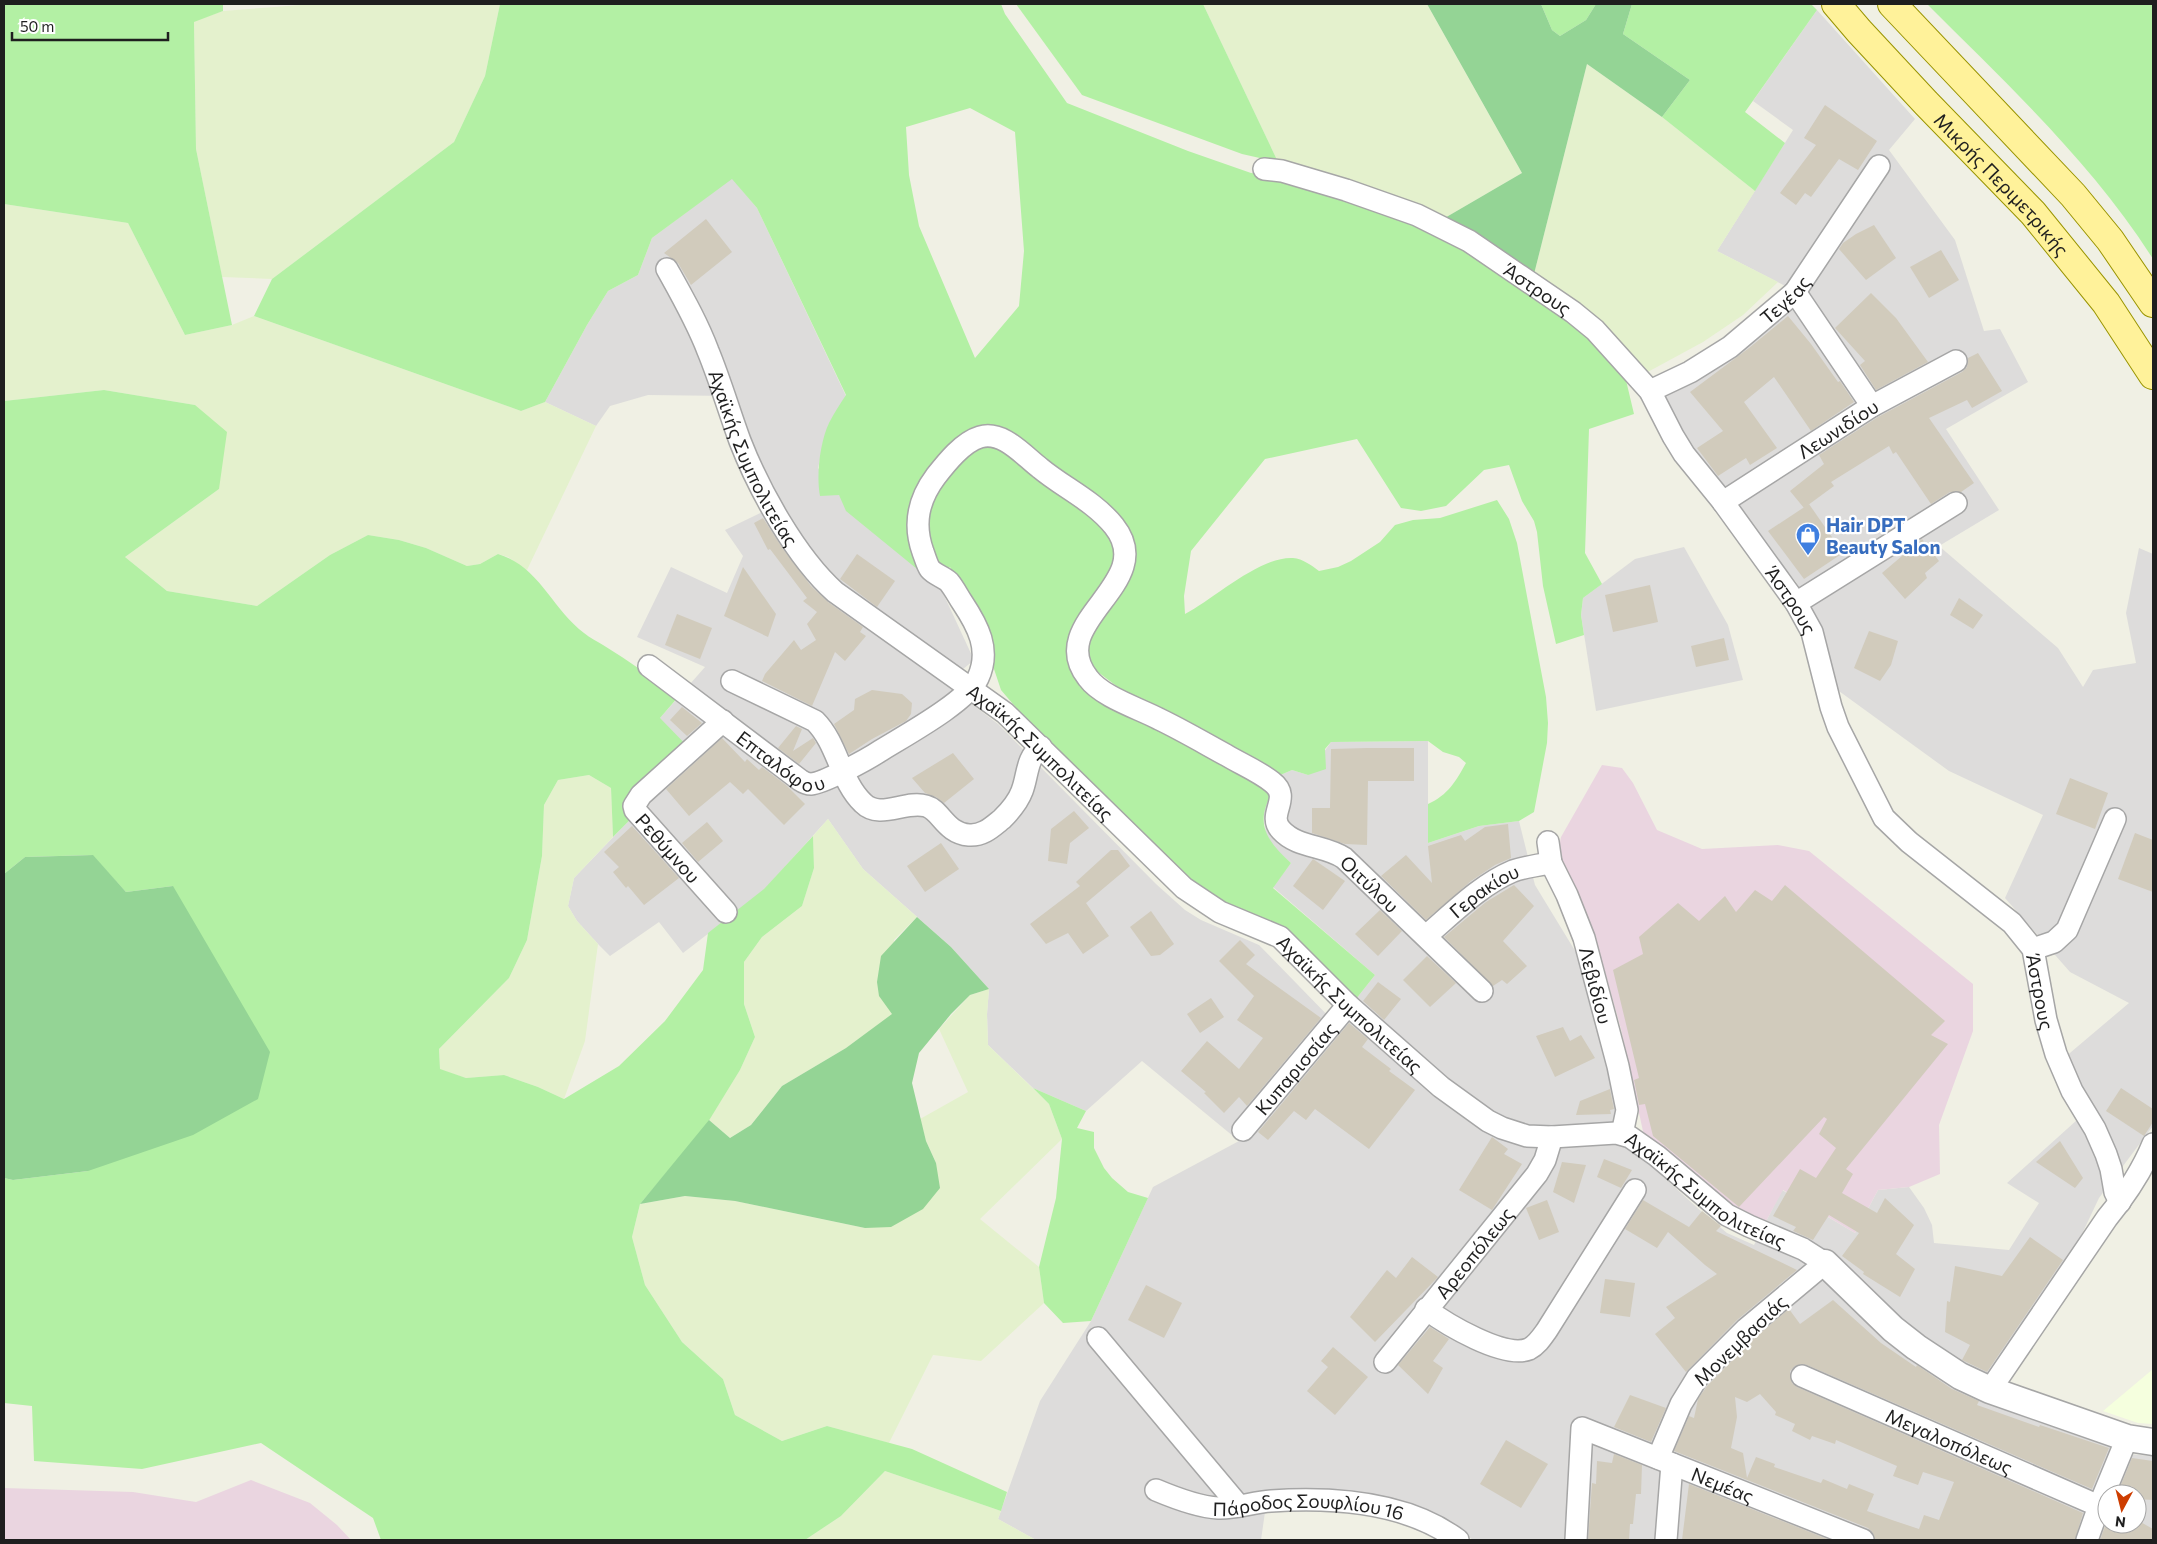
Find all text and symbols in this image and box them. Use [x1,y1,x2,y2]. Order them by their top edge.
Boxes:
scale bar [12,10,169,42]
text: 50 m [20,17,54,35]
street label: Μικρής Περιμετρικής [1930,108,2074,260]
street label: Άστρους [1499,257,1576,319]
street label: Τεγέας [1755,271,1814,328]
street label: Αχαϊκής Συμπολιτείας [705,366,804,550]
street label: Λεωνιδίου [1793,394,1882,463]
place label: Hair DPT Beauty Salon [1826,513,1940,558]
shop icon: Hair DPT Beauty Salon [1795,522,1821,556]
street label: Άστρους [1761,561,1822,638]
street label: Αχαϊκής Συμπολιτείας [963,679,1119,825]
street label: Επταλόφου [733,725,827,796]
street label: Ρεθύμνου [631,808,706,887]
street label: Οιτύλου [1336,850,1404,917]
street label: Γερακίου [1444,859,1522,922]
street label: Αχαϊκής Συμπολιτείας [1273,930,1428,1077]
street label: Λεβιδίου [1575,944,1618,1026]
street label: Άστρους [2022,951,2060,1032]
street label: Κυπαρισσίας [1250,1017,1341,1119]
street label: Αχαϊκής Συμπολιτείας [1621,1126,1790,1252]
street label: Αρεοπόλεως [1430,1202,1517,1303]
street label: Μονεμβασιάς [1689,1290,1791,1390]
street label: Μεγαλοπόλεως [1883,1403,2016,1478]
street label: Νεμέας [1689,1461,1758,1507]
north arrow [2097,1484,2147,1534]
street label: Πάροδος Σουφλίου 16 [1212,1488,1407,1524]
text: N [2114,1513,2127,1531]

